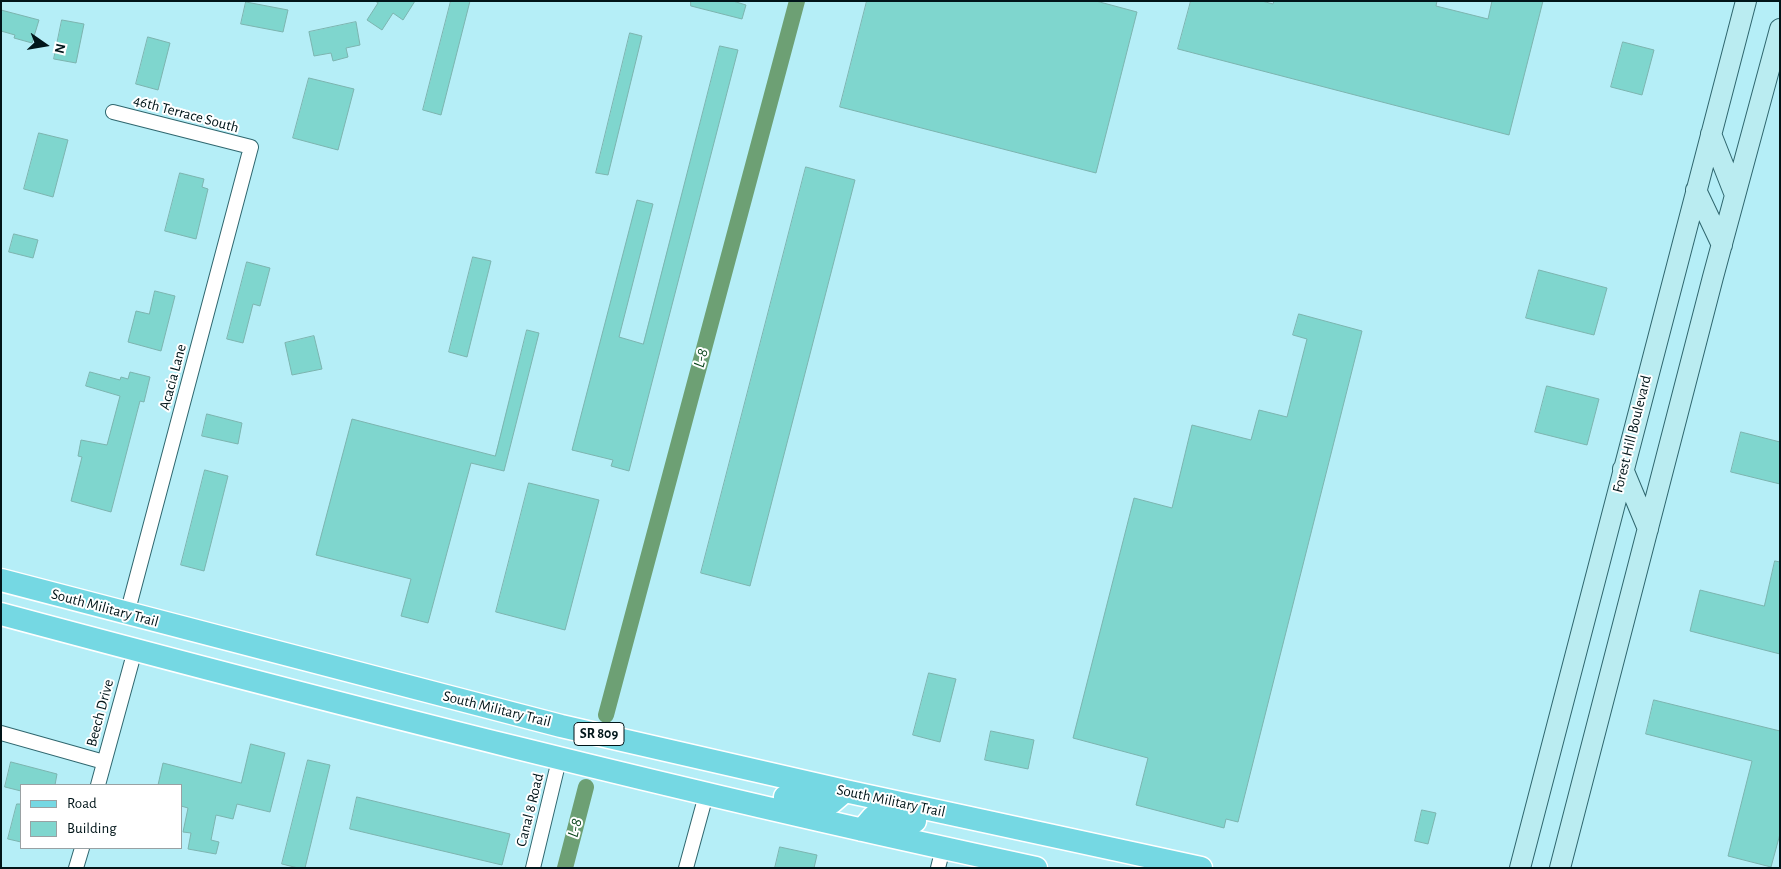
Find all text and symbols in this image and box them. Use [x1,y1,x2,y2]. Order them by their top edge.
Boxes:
north arrow [20,20,70,70]
text: N [52,42,68,55]
street label: 46th Terrace South [131,91,241,137]
street label: Acacia Lane [156,342,190,412]
water label: L-8 [689,346,713,370]
street label: Forest Hill Boulevard [1609,373,1655,495]
street label: South Military Trail [49,585,161,631]
street label: Beech Drive [82,677,118,749]
street label: South Military Trail [441,687,553,731]
road number: SR 809 [574,722,624,746]
street label: Canal 8 Road [512,772,548,848]
street label: South Military Trail [835,781,947,821]
legend [20,784,182,849]
text: Road [67,796,97,811]
water label: L-8 [563,817,587,839]
text: Building [67,821,117,836]

